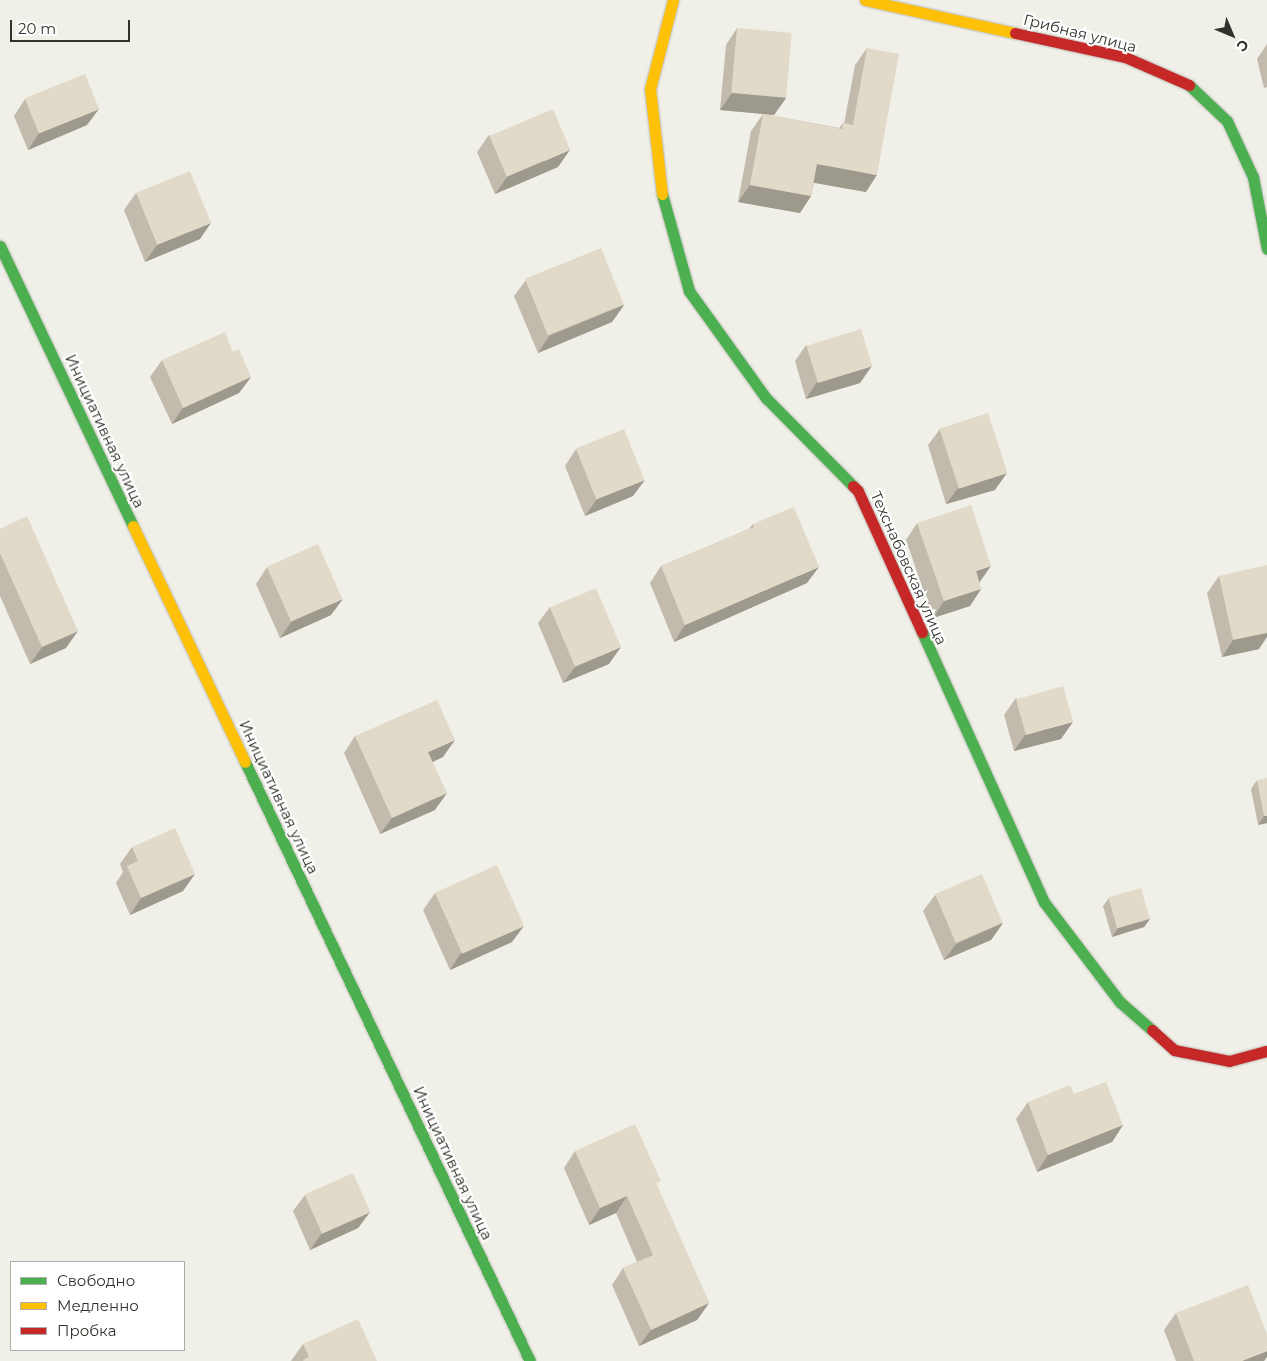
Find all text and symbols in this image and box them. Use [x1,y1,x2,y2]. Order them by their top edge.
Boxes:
scale bar [12,10,132,42]
street label: Грибная улица [1022,10,1138,56]
north arrow [1207,10,1257,60]
text: 20 m [18,19,56,38]
text: С [1233,36,1253,56]
street label: Инициативная улица [61,351,149,511]
street label: Техснабовская улица [867,488,951,648]
street label: Инициативная улица [235,717,323,877]
street label: Инициативная улица [409,1083,497,1243]
legend [10,1261,185,1351]
text: Свободно [57,1271,135,1290]
text: Медленно [57,1296,139,1315]
text: Пробка [57,1321,116,1340]

